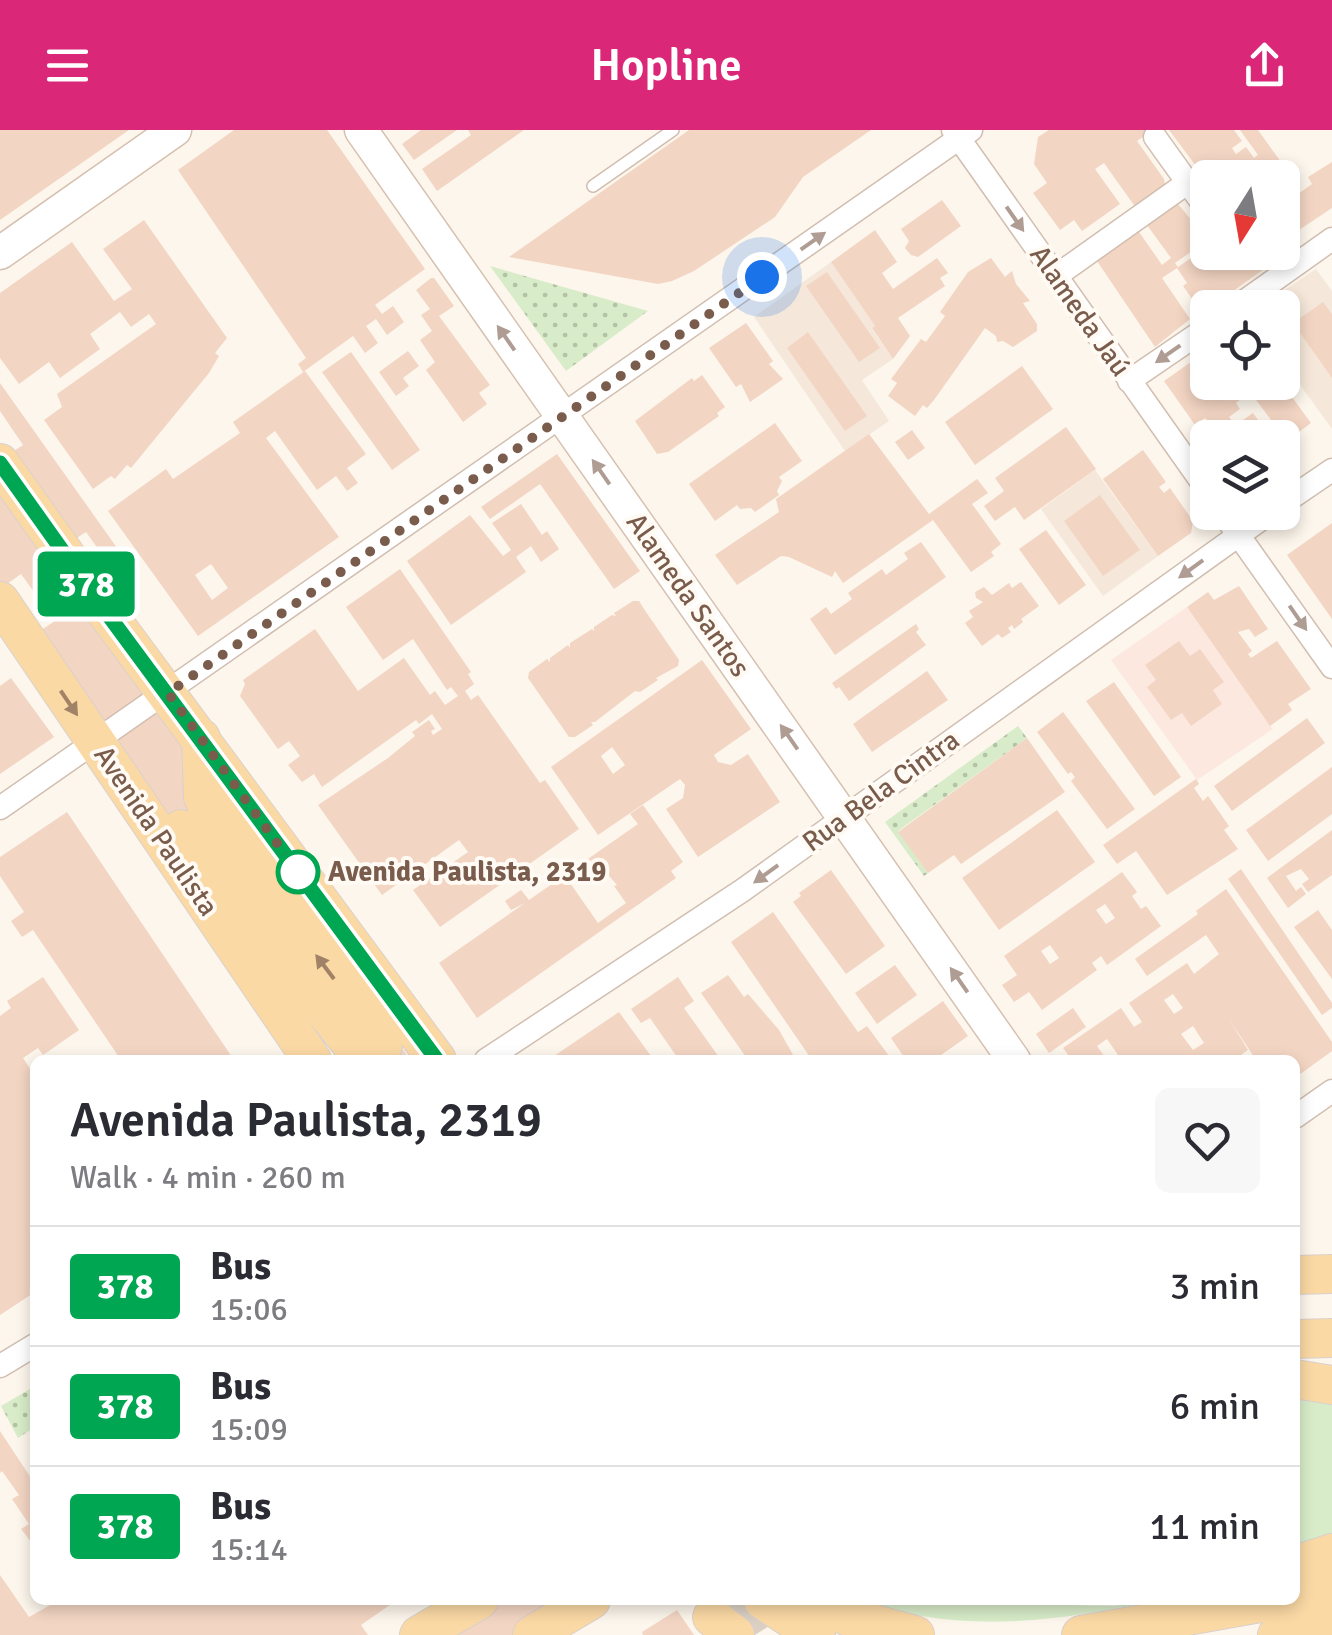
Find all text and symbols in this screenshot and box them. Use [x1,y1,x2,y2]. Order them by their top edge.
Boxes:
icon: menu [40,38,95,93]
text: Hopline [590,38,742,93]
icon: share [1237,38,1292,93]
north arrow [1190,160,1300,270]
map controls [1190,160,1300,530]
one-way arrow [1005,205,1024,232]
one-way arrow [800,232,827,251]
street label: Alameda Jaú [1022,239,1138,383]
your location [737,252,787,302]
button: locate [1190,290,1300,400]
one-way arrow [497,325,516,351]
one-way arrow [1155,344,1182,363]
button: layers [1190,420,1300,530]
one-way arrow [592,459,611,485]
street label: Alameda Santos [619,507,757,683]
line badge: 378 [28,552,144,616]
one-way arrow [1178,558,1204,578]
text: 378 [58,563,114,606]
one-way arrow [1287,605,1307,632]
one-way arrow [59,689,78,716]
street label: Rua Bela Cintra [796,723,966,859]
one-way arrow [780,724,800,750]
street label: Avenida Paulista [87,739,225,923]
marker: Avenida Paulista, 2319 [277,851,319,893]
place label: Avenida Paulista, 2319 [328,855,606,889]
one-way arrow [753,863,779,883]
one-way arrow [316,954,335,980]
one-way arrow [950,966,969,993]
button: heart [1155,1088,1260,1193]
text: Avenida Paulista, 2319 [70,1091,542,1150]
text: Walk · 4 min · 260 m [70,1158,346,1197]
text: Bus [210,1243,271,1290]
text: 3 min [1170,1263,1260,1310]
text: 378 [97,1265,153,1308]
text: 15:06 [210,1290,288,1329]
text: Bus [210,1363,271,1410]
text: 6 min [1170,1383,1260,1430]
text: 378 [97,1385,153,1428]
text: 15:09 [210,1410,288,1449]
text: Bus [210,1483,271,1530]
text: 11 min [1149,1503,1260,1550]
text: 378 [97,1505,153,1548]
text: 15:14 [210,1530,288,1569]

